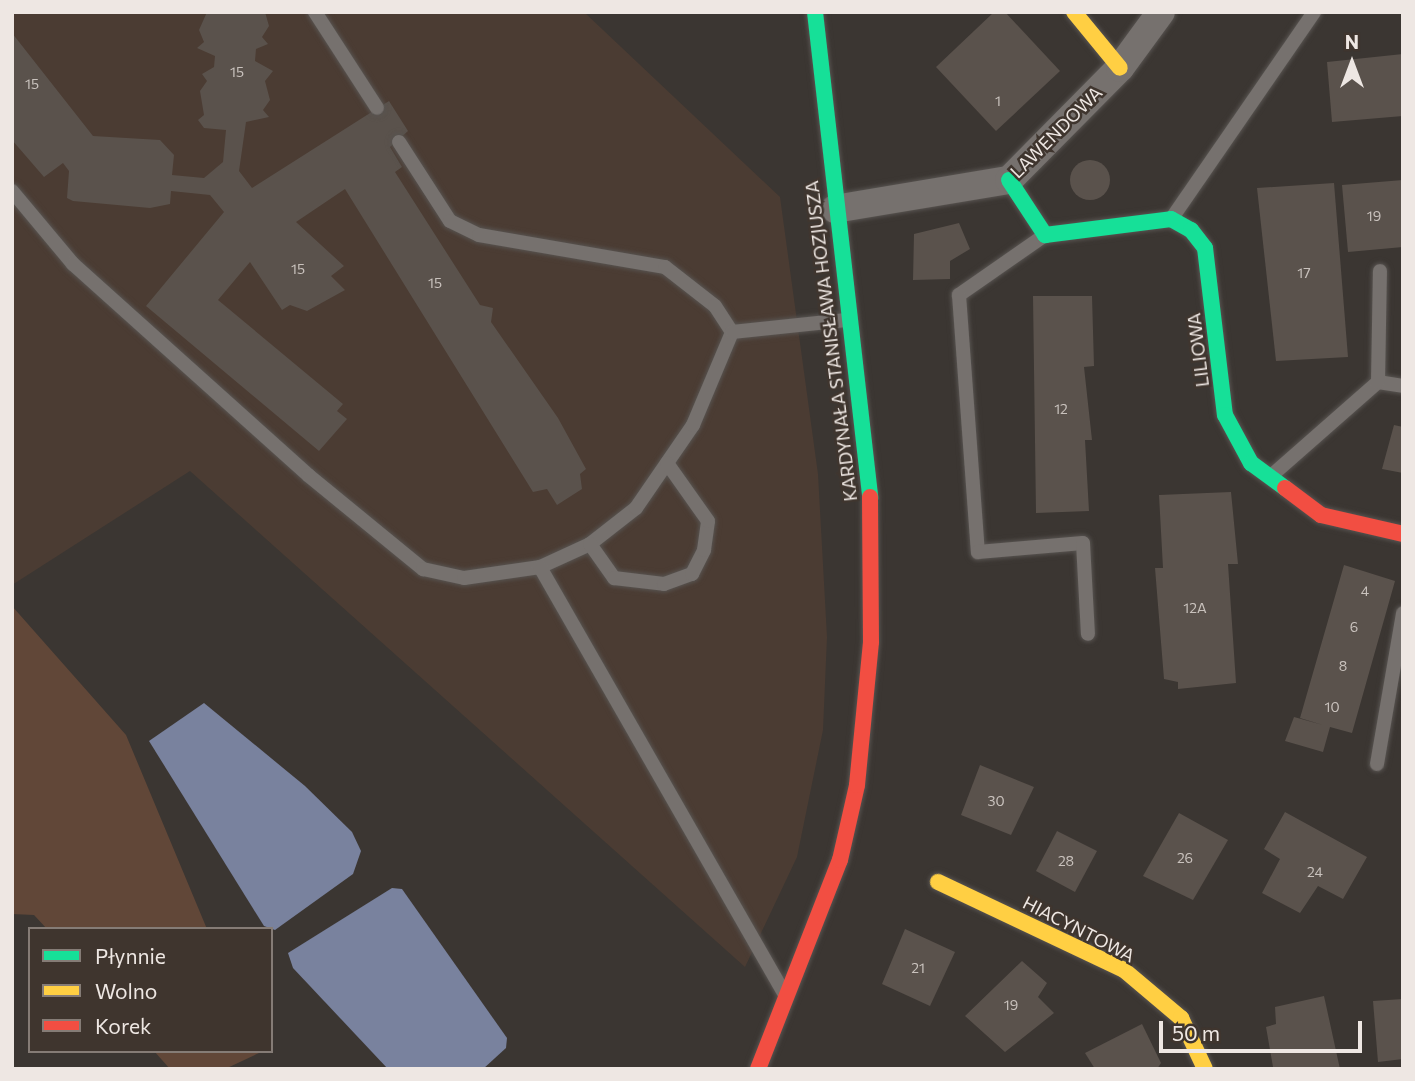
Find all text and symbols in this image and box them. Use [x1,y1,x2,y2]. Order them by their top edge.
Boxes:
north arrow [1317,28,1387,98]
text: N [1345,30,1359,53]
house number: 15 [230,64,244,80]
house number: 15 [25,76,39,92]
street label: LAWENDOWA [1006,82,1106,182]
house number: 1 [995,93,1001,109]
street label: KARDYNAŁA STANISŁAWA HOZJUSZA [801,179,861,503]
house number: 19 [1367,208,1381,224]
house number: 15 [291,261,305,277]
house number: 17 [1297,265,1311,281]
house number: 15 [428,275,442,291]
street label: LILIOWA [1183,312,1213,388]
house number: 12 [1054,401,1068,417]
house number: 4 [1361,583,1369,599]
house number: 12A [1183,600,1207,616]
house number: 6 [1350,619,1358,635]
house number: 8 [1339,658,1347,674]
house number: 10 [1324,699,1340,715]
house number: 30 [987,793,1005,809]
house number: 26 [1177,850,1193,866]
house number: 28 [1058,853,1074,869]
house number: 24 [1307,864,1323,880]
street label: HIACYNTOWA [1019,892,1139,966]
legend [28,927,273,1053]
text: Płynnie [95,943,166,968]
house number: 21 [911,960,925,976]
text: Wolno [95,978,157,1003]
house number: 19 [1004,997,1018,1013]
scale bar [1163,1007,1366,1052]
text: Korek [95,1013,151,1038]
text: 50 m [1172,1020,1220,1045]

